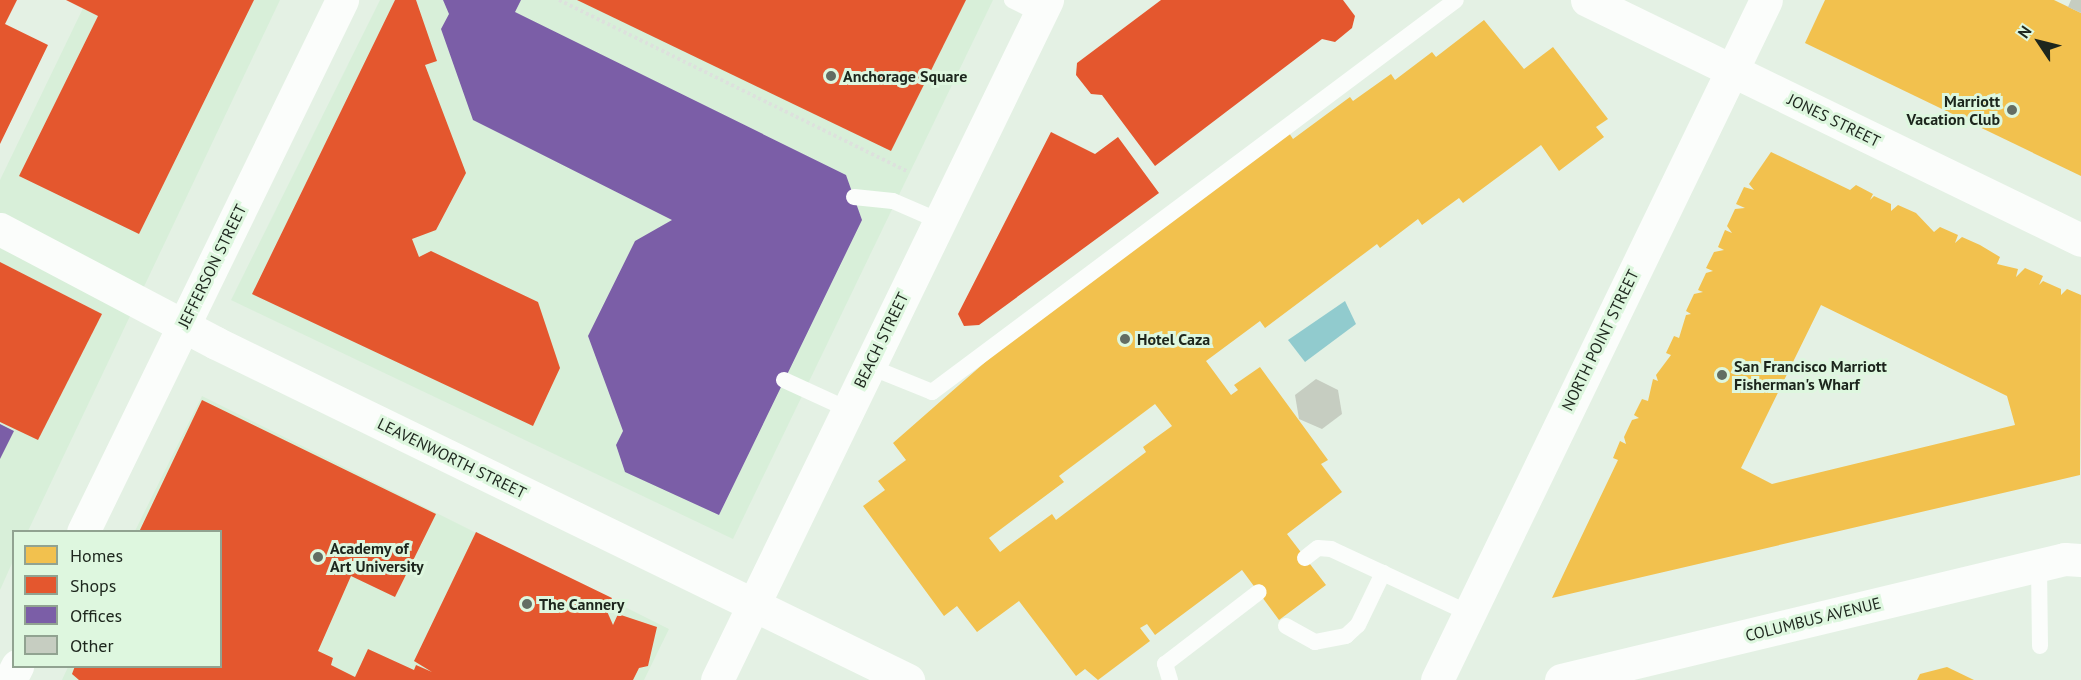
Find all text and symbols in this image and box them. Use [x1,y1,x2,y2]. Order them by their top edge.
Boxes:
north arrow [2009,12,2069,72]
text: N [2013,22,2035,42]
place label: Anchorage Square [843,66,967,86]
marker: Anchorage Square [824,69,838,83]
street label: JONES STREET [1785,89,1883,151]
place label: Marriott Vacation Club [1906,91,2000,129]
marker: Marriott Vacation Club [2005,103,2019,117]
street label: JEFFERSON STREET [174,201,250,331]
street label: NORTH POINT STREET [1557,266,1643,414]
street label: BEACH STREET [850,289,912,391]
place label: Hotel Caza [1137,329,1210,349]
marker: Hotel Caza [1118,332,1132,346]
place label: San Francisco Marriott Fisherman's Wharf [1734,356,1887,394]
marker: San Francisco Marriott Fisherman's Wharf [1715,368,1729,382]
street label: LEAVENWORTH STREET [374,414,530,502]
legend [12,530,222,668]
place label: Academy of Art University [330,538,424,576]
text: Homes [70,544,123,567]
marker: Academy of Art University [311,550,325,564]
text: Shops [70,574,116,597]
street label: COLUMBUS AVENUE [1743,593,1883,645]
place label: The Cannery [539,594,625,614]
marker: The Cannery [520,597,534,611]
text: Offices [70,604,122,627]
text: Other [70,634,114,657]

